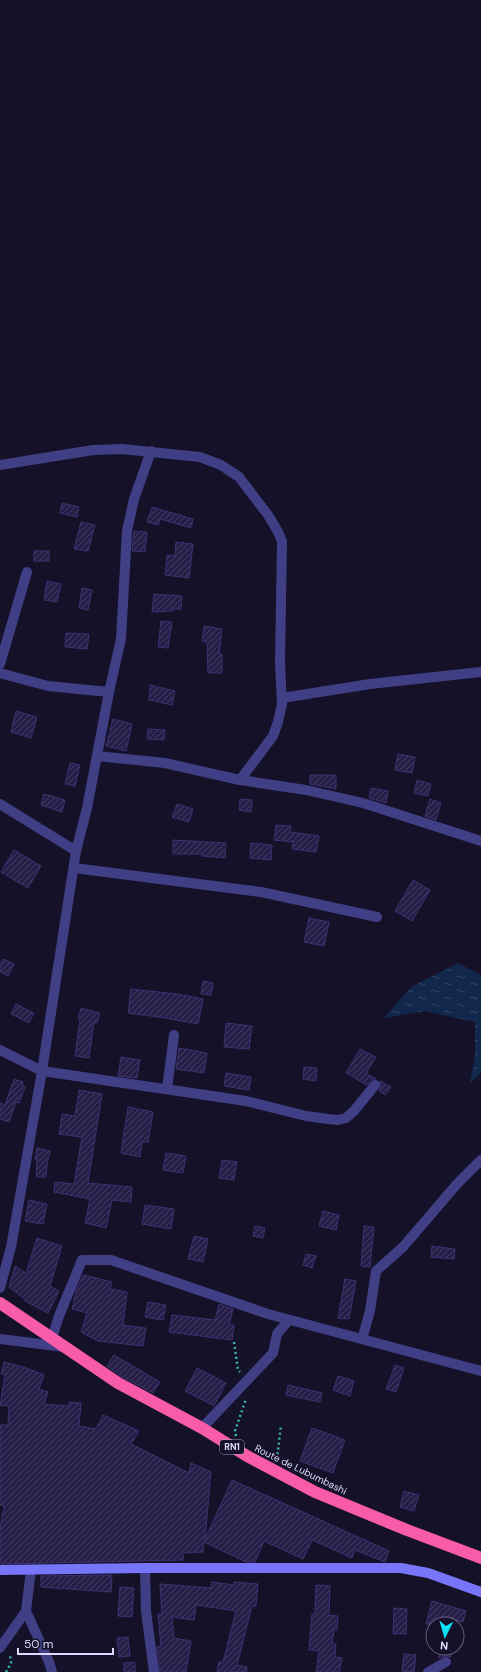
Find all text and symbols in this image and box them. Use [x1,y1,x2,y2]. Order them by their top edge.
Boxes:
road number: RN1 [220,1440,244,1454]
street label: Route de Lubumbashi [253,1442,349,1497]
north arrow [425,1616,465,1656]
scale bar [18,1630,113,1656]
text: 50 m [24,1636,53,1652]
text: N [440,1639,449,1653]

